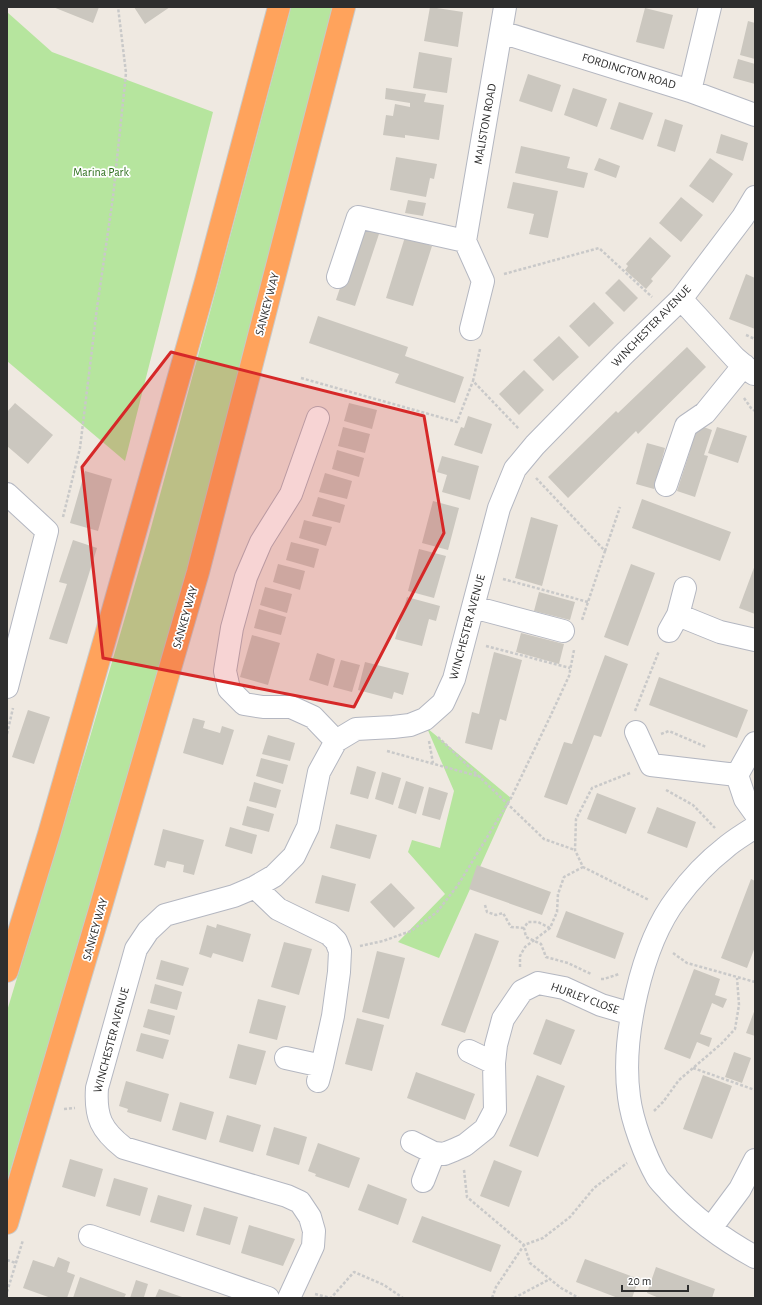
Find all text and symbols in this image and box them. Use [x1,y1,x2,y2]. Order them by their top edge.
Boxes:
street label: FORDINGTON ROAD [581,51,678,91]
street label: MALISTON ROAD [472,82,498,165]
park label: Marina Park [73,166,130,178]
street label: SANKEY WAY [253,271,281,337]
street label: WINCHESTER AVENUE [609,283,693,369]
street label: WINCHESTER AVENUE [447,573,487,681]
street label: SANKEY WAY [170,584,200,650]
street label: SANKEY WAY [80,896,110,962]
street label: HURLEY CLOSE [549,980,621,1016]
street label: WINCHESTER AVENUE [91,986,131,1094]
scale bar [622,1267,688,1293]
text: 20 m [628,1275,651,1287]

